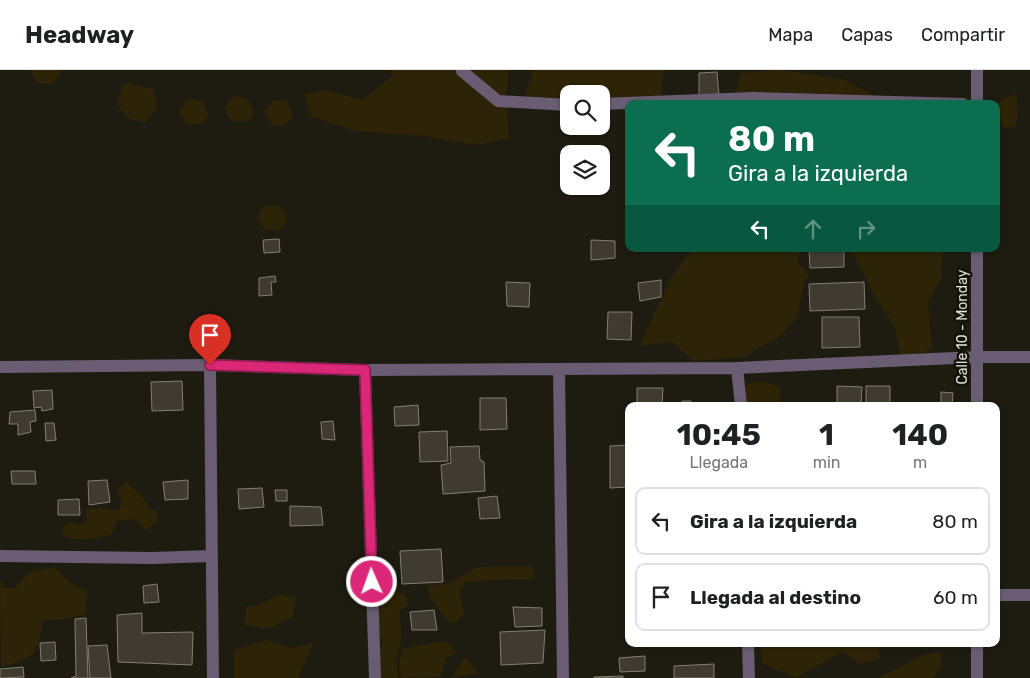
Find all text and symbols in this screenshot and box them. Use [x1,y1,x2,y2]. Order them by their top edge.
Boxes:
text: Headway [25,21,134,49]
text: Mapa [768,24,813,46]
text: Capas [841,24,893,46]
text: Compartir [921,24,1005,46]
map controls [560,85,610,195]
button: search [560,85,610,135]
text: 80 m [728,118,815,160]
icon: left [645,120,710,185]
button: layers [560,145,610,195]
text: Gira a la izquierda [728,160,908,187]
icon: left [746,215,774,243]
icon: ahead [799,215,827,243]
icon: right [852,215,880,243]
street label: Calle 10 - Monday [954,269,971,384]
pin [189,314,231,365]
icon: arrive [196,321,224,349]
text: 10:45 [677,417,761,453]
text: 1 [819,417,834,453]
text: 140 [892,417,948,453]
text: Llegada [690,453,748,472]
text: min [813,453,840,472]
text: m [913,453,927,472]
icon: left [647,507,675,535]
text: Gira a la izquierda [690,510,857,533]
text: 80 m [932,510,978,533]
position arrow [345,555,397,607]
icon: arrive [647,583,675,611]
text: Llegada al destino [690,586,861,609]
text: 60 m [933,586,978,609]

